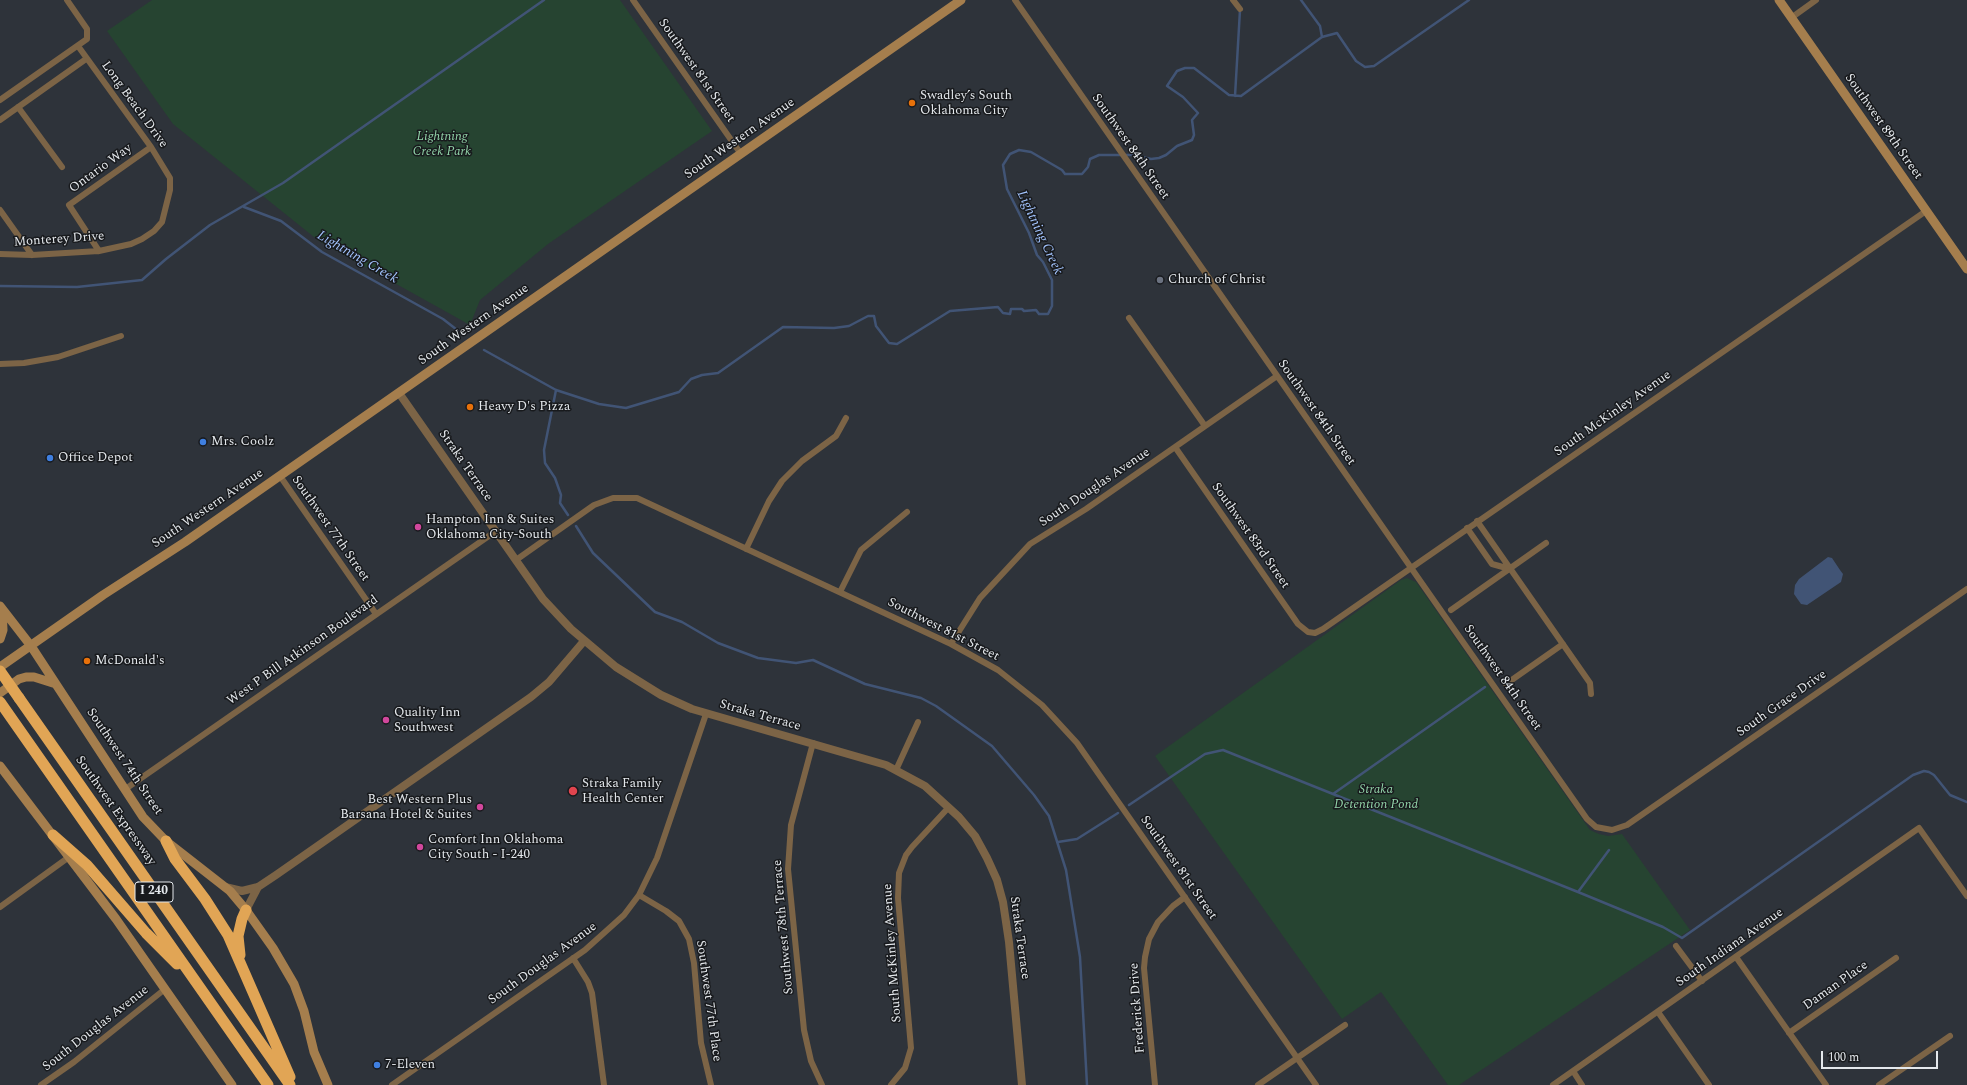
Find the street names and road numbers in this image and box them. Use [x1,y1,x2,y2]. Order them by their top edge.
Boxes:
street label: Southwest 81st Street [654,16,738,126]
street label: Long Beach Drive [97,59,171,151]
street label: Southwest 89th Street [1841,71,1925,183]
street label: Southwest 84th Street [1088,91,1172,203]
street label: South Western Avenue [682,95,798,183]
street label: Ontario Way [67,141,135,197]
street label: Monterey Drive [13,229,105,251]
street label: South Western Avenue [416,281,532,369]
street label: Southwest 84th Street [1274,357,1358,469]
street label: South McKinley Avenue [1552,368,1674,460]
street label: Straka Terrace [435,427,495,505]
street label: South Douglas Avenue [1037,445,1153,531]
street label: South Western Avenue [149,466,267,552]
street label: Southwest 77th Street [288,473,372,585]
street label: Southwest 83rd Street [1208,480,1292,592]
street label: West P Bill Atkinson Boulevard [224,593,382,709]
street label: Southwest 81st Street [884,595,1002,665]
street label: Southwest 84th Street [1460,622,1544,734]
street label: South Grace Drive [1734,667,1830,741]
street label: Straka Terrace [718,697,802,735]
street label: Southwest 74th Street [82,706,166,818]
street label: Southwest Expressway [71,753,159,869]
street label: Southwest 81st Street [1136,813,1220,923]
street label: Southwest 78th Terrace [770,859,798,995]
road number: I 240 [135,882,173,902]
street label: South McKinley Avenue [880,883,906,1023]
street label: Straka Terrace [1005,895,1033,981]
street label: South Indiana Avenue [1673,905,1787,991]
street label: South Douglas Avenue [486,919,600,1009]
street label: Southwest 77th Place [692,939,724,1063]
street label: Daman Place [1801,958,1871,1014]
street label: Frederick Drive [1127,962,1149,1054]
street label: South Douglas Avenue [40,983,152,1075]

